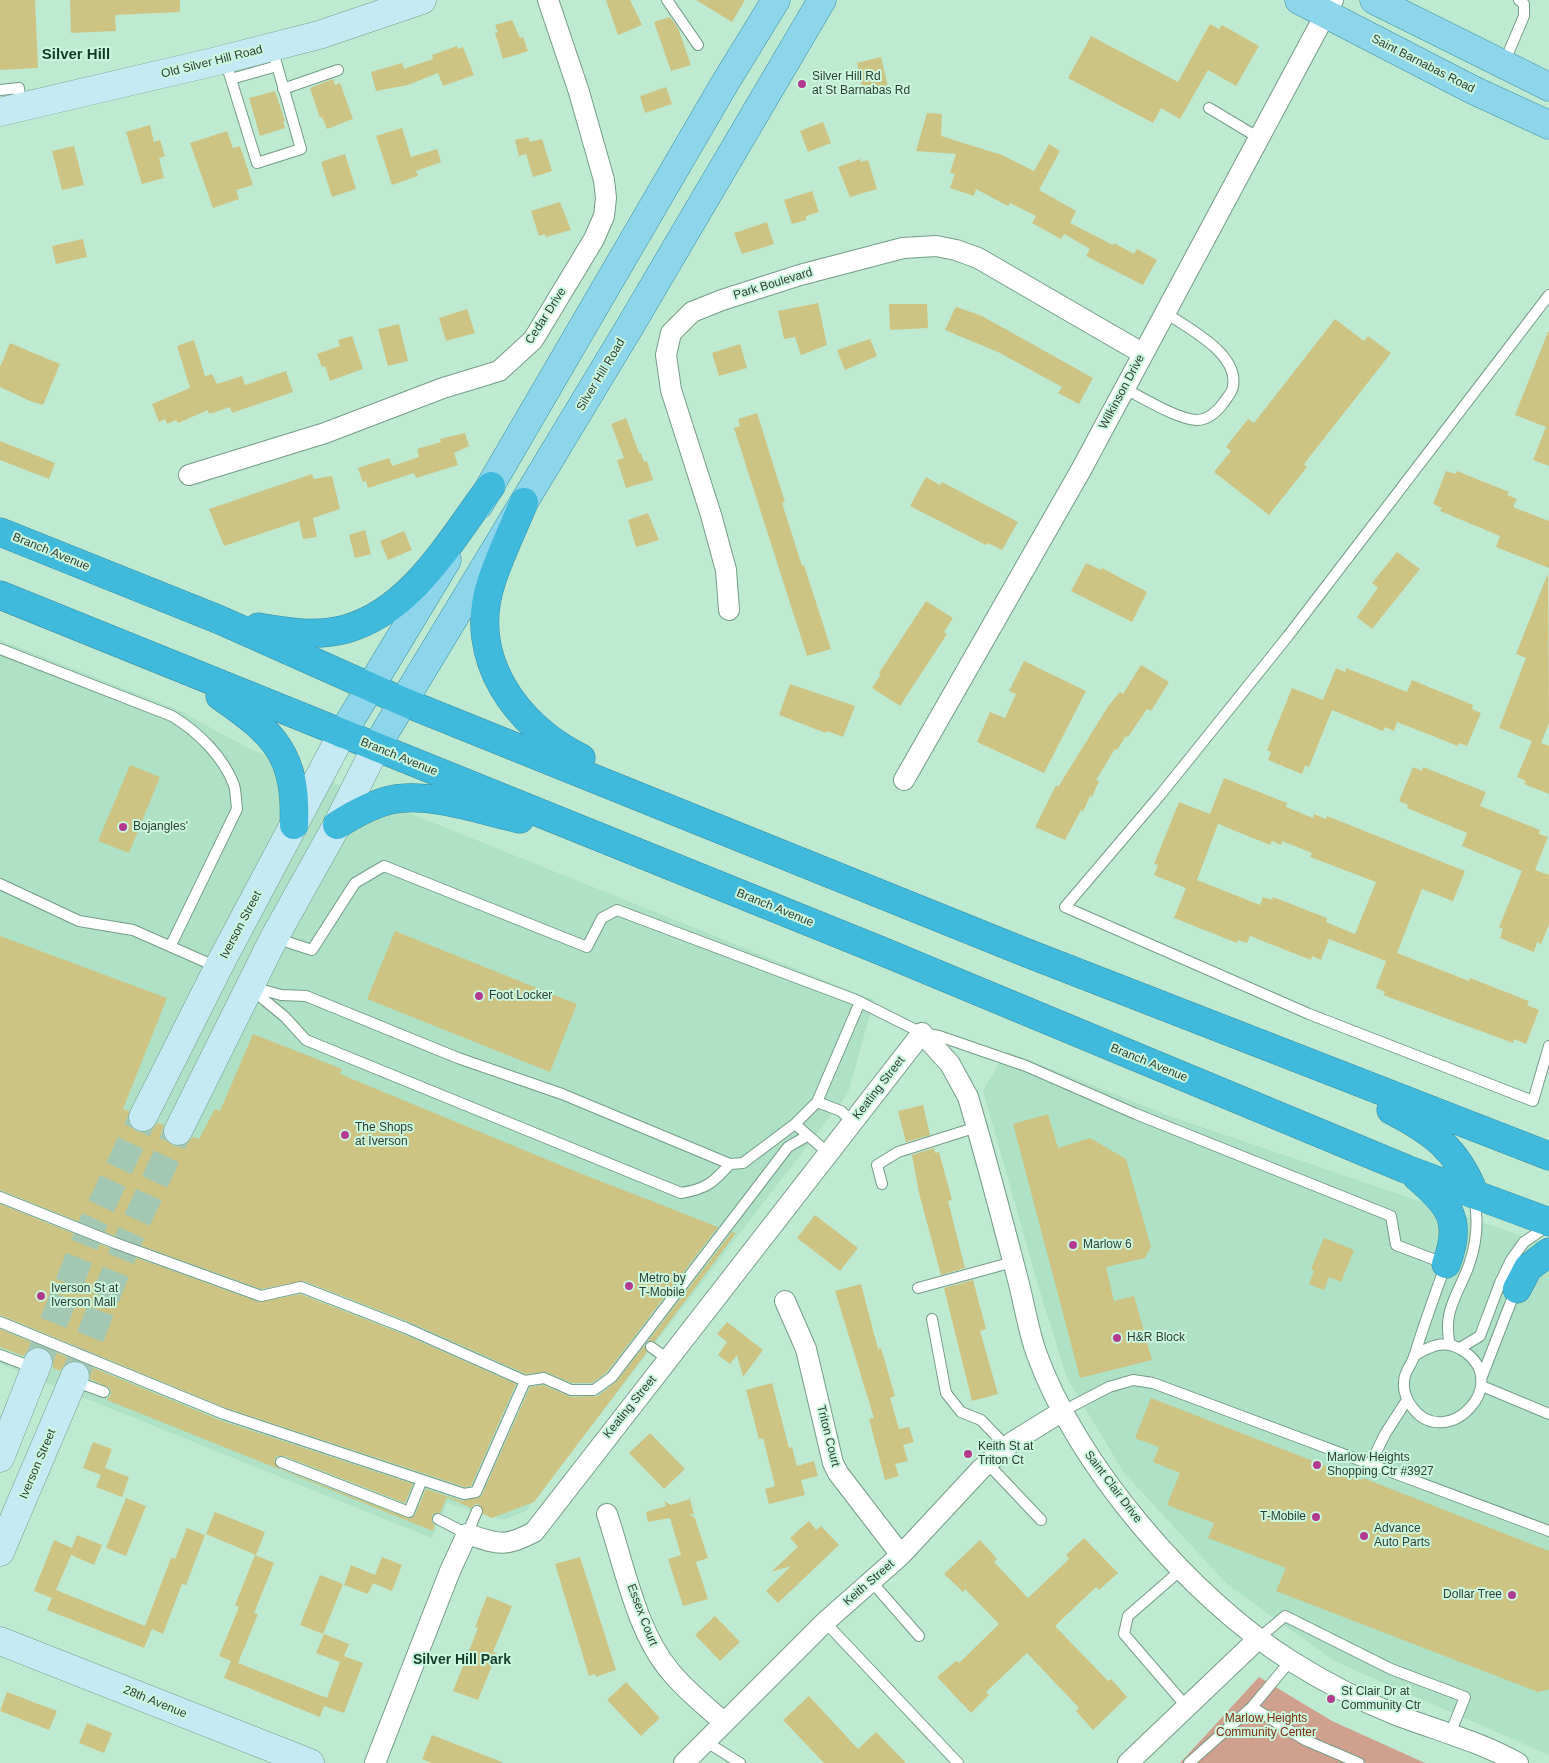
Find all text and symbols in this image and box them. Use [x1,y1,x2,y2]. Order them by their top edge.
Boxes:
street label: Saint Barnabas Road [1369,32,1477,96]
street label: Old Silver Hill Road [160,42,264,82]
district label: Silver Hill [42,46,110,64]
place label: Silver Hill Rd at St Barnabas Rd [812,70,910,98]
marker: Silver Hill Rd at St Barnabas Rd [796,78,808,90]
street label: Park Boulevard [732,265,814,303]
street label: Cedar Drive [523,285,569,347]
street label: Silver Hill Road [574,336,628,414]
street label: Wilkinson Drive [1096,352,1148,432]
street label: Branch Avenue [10,530,92,574]
street label: Branch Avenue [358,735,440,779]
place label: Bojangles' [133,820,188,834]
marker: Bojangles' [117,821,129,833]
street label: Branch Avenue [734,886,816,930]
street label: Iverson Street [217,889,265,961]
place label: Foot Locker [489,989,552,1003]
marker: Foot Locker [473,990,485,1002]
street label: Branch Avenue [1108,1041,1190,1085]
street label: Keating Street [850,1054,908,1122]
place label: The Shops at Iverson [355,1121,413,1149]
marker: The Shops at Iverson [339,1129,351,1141]
place label: Marlow 6 [1083,1238,1132,1252]
marker: Marlow 6 [1067,1239,1079,1251]
place label: Metro by T-Mobile [639,1272,686,1300]
marker: Metro by T-Mobile [623,1280,635,1292]
place label: Iverson St at Iverson Mall [51,1282,118,1310]
marker: Iverson St at Iverson Mall [35,1290,47,1302]
place label: H&R Block [1127,1331,1185,1345]
marker: H&R Block [1111,1332,1123,1344]
street label: Keating Street [600,1373,660,1441]
street label: Triton Court [813,1404,843,1468]
street label: Iverson Street [17,1427,59,1501]
place label: Keith St at Triton Ct [978,1440,1033,1468]
marker: Keith St at Triton Ct [962,1448,974,1460]
street label: Saint Clair Drive [1081,1448,1145,1526]
place label: Marlow Heights Shopping Ctr #3927 [1327,1451,1434,1479]
marker: Marlow Heights Shopping Ctr #3927 [1311,1459,1323,1471]
place label: T-Mobile [1260,1510,1306,1524]
marker: T-Mobile [1310,1511,1322,1523]
place label: Advance Auto Parts [1374,1522,1430,1550]
marker: Advance Auto Parts [1358,1530,1370,1542]
street label: Keith Street [841,1557,897,1609]
street label: Essex Court [624,1582,660,1648]
place label: Dollar Tree [1443,1588,1502,1602]
marker: Dollar Tree [1506,1589,1518,1601]
district label: Silver Hill Park [413,1652,511,1668]
street label: 28th Avenue [121,1683,189,1721]
place label: St Clair Dr at Community Ctr [1341,1685,1421,1713]
marker: St Clair Dr at Community Ctr [1325,1693,1337,1705]
park label: Marlow Heights Community Center [1216,1712,1316,1740]

